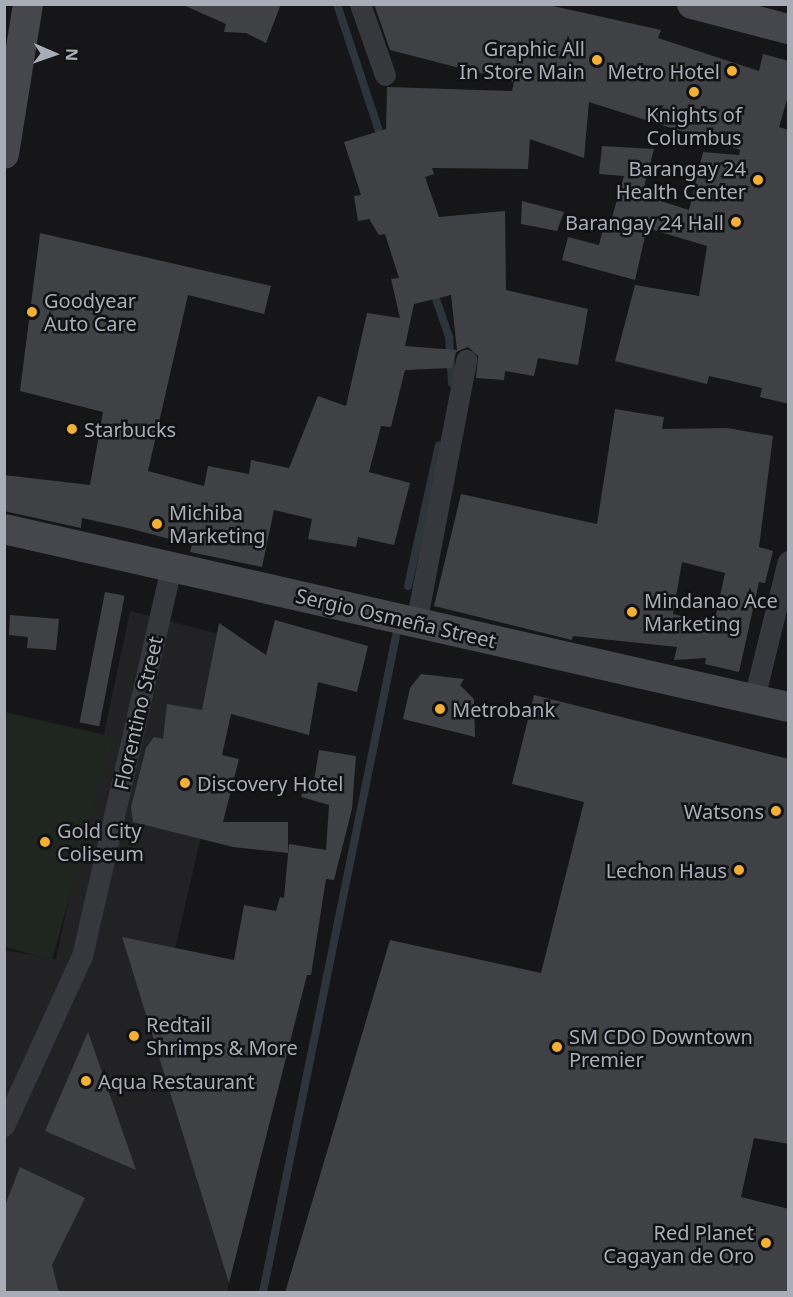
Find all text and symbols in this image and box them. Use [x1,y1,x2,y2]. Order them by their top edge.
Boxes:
north arrow [24,24,84,84]
place label: Graphic All In Store Main [459,36,585,83]
text: N [61,48,83,62]
marker: Graphic All In Store Main [590,53,604,67]
place label: Metro Hotel [608,59,720,83]
marker: Metro Hotel [725,64,739,78]
marker: Knights of Columbus [687,85,701,99]
place label: Knights of Columbus [646,102,742,149]
place label: Barangay 24 Health Center [616,156,746,203]
marker: Barangay 24 Health Center [751,173,765,187]
place label: Barangay 24 Hall [565,210,724,234]
marker: Barangay 24 Hall [729,215,743,229]
place label: Goodyear Auto Care [44,288,137,335]
marker: Goodyear Auto Care [25,305,39,319]
place label: Starbucks [84,417,176,441]
marker: Starbucks [65,422,79,436]
place label: Michiba Marketing [169,500,266,547]
marker: Michiba Marketing [150,517,164,531]
street label: Sergio Osmeña Street [293,583,499,653]
place label: Mindanao Ace Marketing [644,588,778,635]
marker: Mindanao Ace Marketing [625,605,639,619]
street label: Florentino Street [109,634,167,792]
place label: Metrobank [452,697,555,721]
marker: Metrobank [433,702,447,716]
place label: Discovery Hotel [197,771,343,795]
marker: Discovery Hotel [178,776,192,790]
place label: Watsons [684,799,764,823]
marker: Watsons [769,804,783,818]
place label: Gold City Coliseum [57,819,144,866]
marker: Gold City Coliseum [38,835,52,849]
place label: Lechon Haus [606,858,727,882]
marker: Lechon Haus [732,863,746,877]
place label: Redtail Shrimps & More [146,1012,298,1059]
place label: SM CDO Downtown Premier [569,1024,753,1071]
marker: Redtail Shrimps & More [127,1029,141,1043]
marker: SM CDO Downtown Premier [550,1040,564,1054]
place label: Aqua Restaurant [98,1069,255,1093]
marker: Aqua Restaurant [79,1074,93,1088]
place label: Red Planet Cagayan de Oro [603,1220,754,1267]
marker: Red Planet Cagayan de Oro [759,1236,773,1250]

